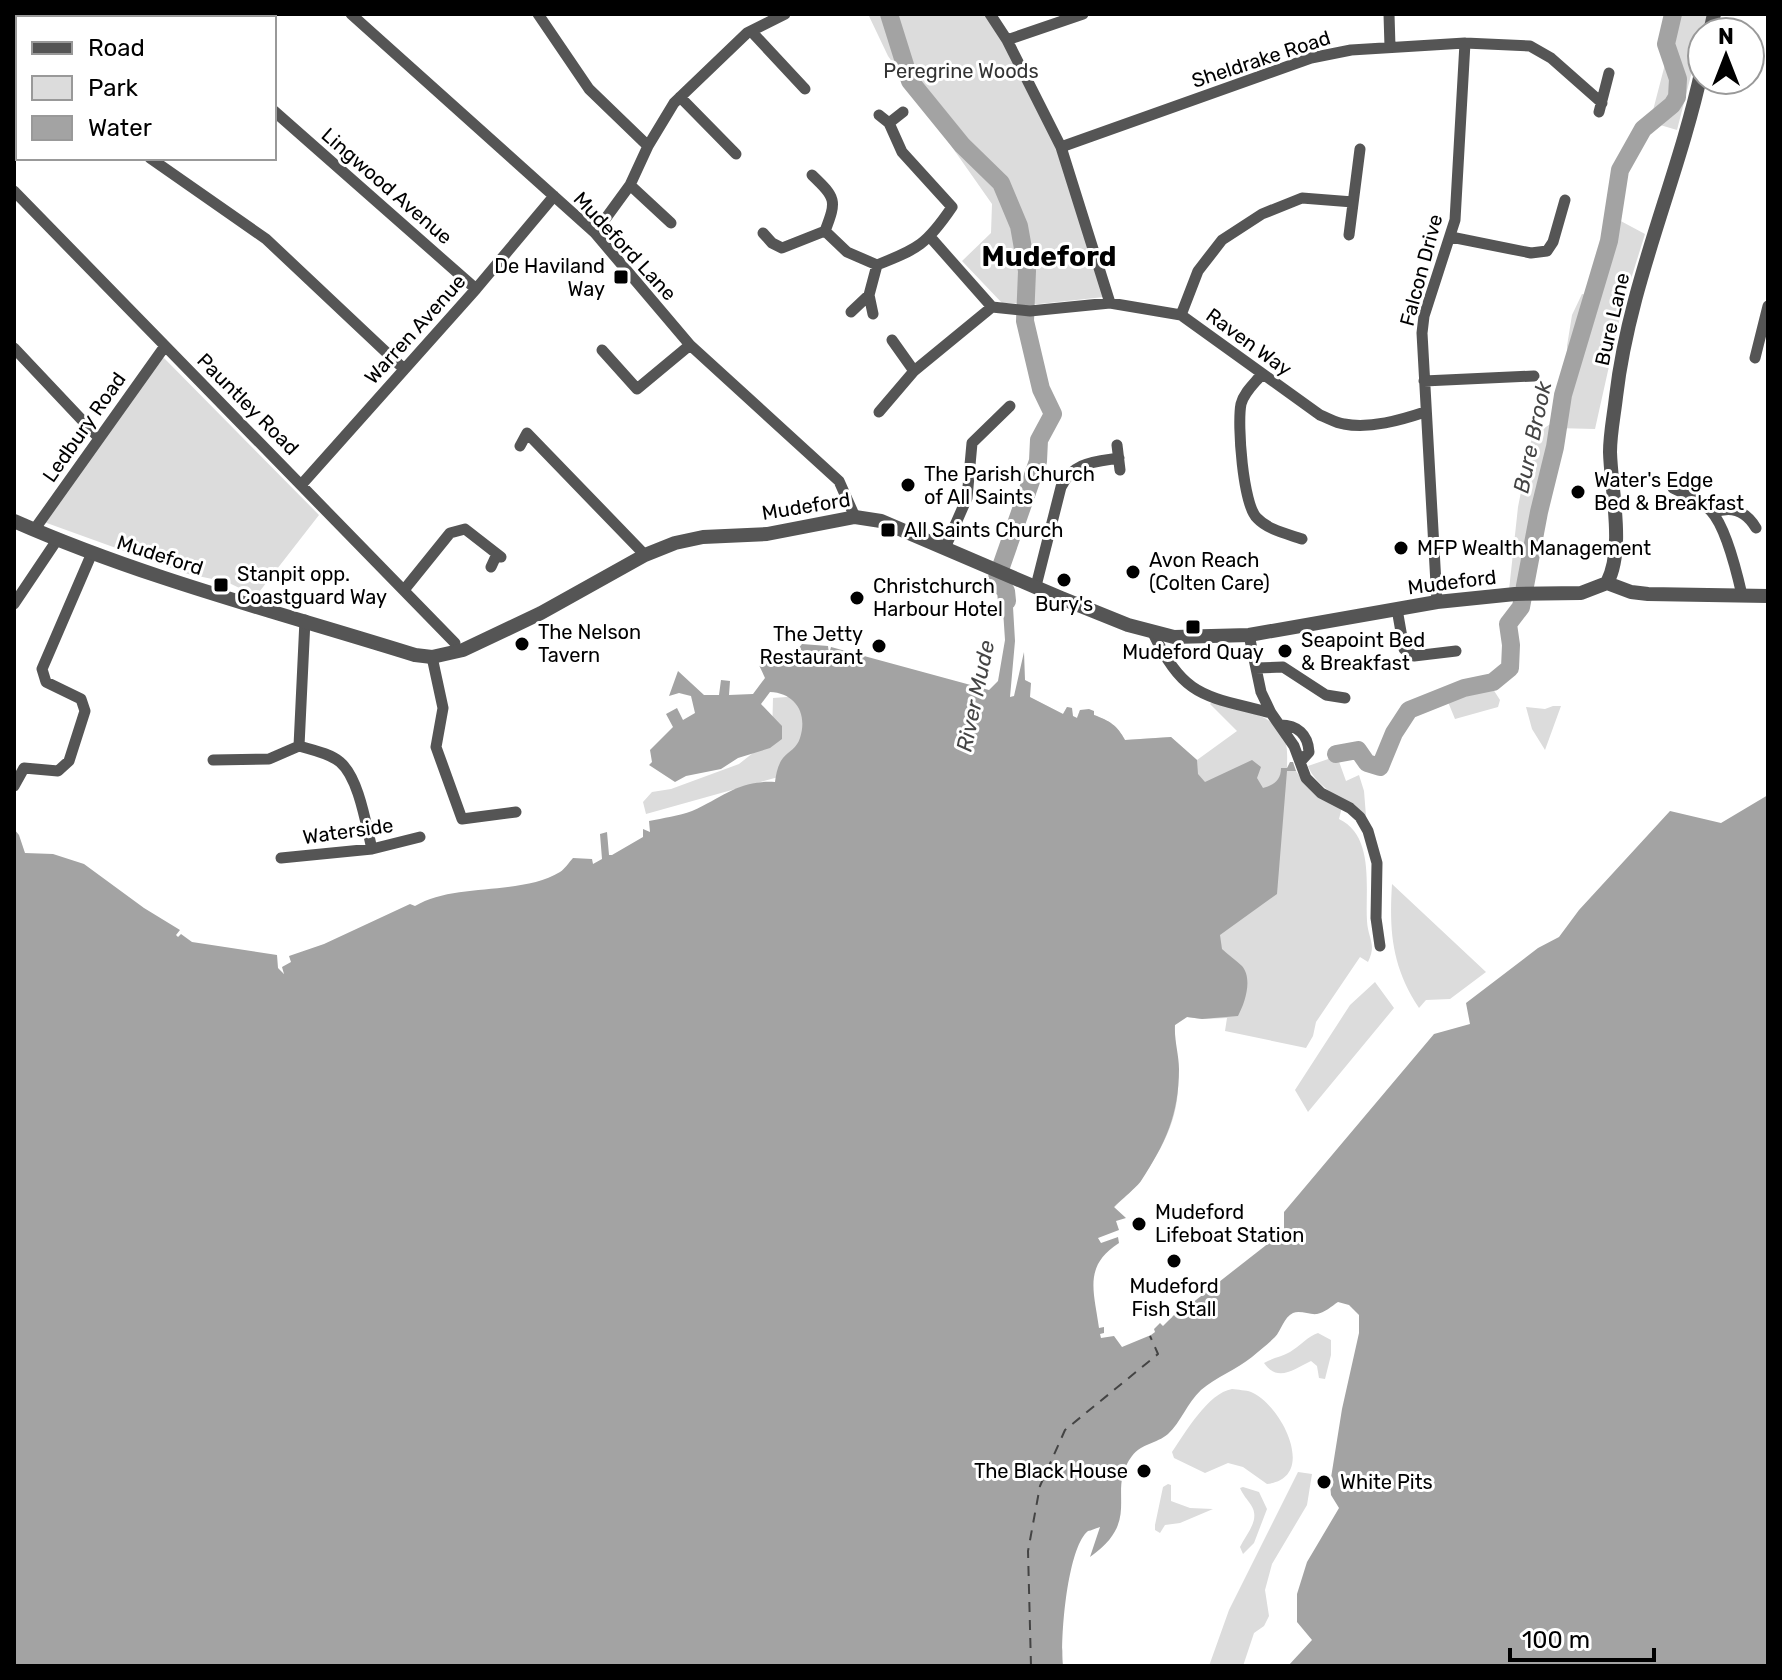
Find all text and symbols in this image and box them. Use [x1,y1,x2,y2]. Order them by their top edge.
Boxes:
legend [16,16,276,160]
north arrow [1686,16,1766,96]
text: N [1718,23,1734,50]
street label: Sheldrake Road [1189,25,1333,93]
text: Road [88,34,145,62]
park label: Peregrine Woods [883,59,1039,83]
text: Park [88,74,139,102]
text: Water [88,114,152,142]
street label: Lingwood Avenue [317,123,457,249]
street label: Mudeford Lane [569,187,681,305]
street label: Falcon Drive [1395,212,1447,328]
district label: Mudeford [982,240,1116,273]
place label: De Haviland Way [494,254,605,301]
marker: De Haviland Way [612,268,630,286]
street label: Warren Avenue [359,269,471,389]
street label: Bure Lane [1590,270,1634,368]
street label: Raven Way [1202,303,1296,381]
street label: Pauntley Road [192,348,304,460]
street label: Ledbury Road [37,367,131,487]
water label: Bure Brook [1507,378,1558,495]
place label: The Parish Church of All Saints [924,462,1095,509]
place label: Water's Edge Bed & Breakfast [1594,468,1744,515]
marker: The Parish Church of All Saints [899,476,917,494]
marker: Water's Edge Bed & Breakfast [1569,483,1587,501]
street label: Mudeford [760,487,852,525]
place label: All Saints Church [904,518,1063,542]
marker: All Saints Church [879,521,897,539]
street label: Mudeford [114,530,206,580]
place label: MFP Wealth Management [1417,536,1651,560]
marker: MFP Wealth Management [1392,539,1410,557]
place label: Avon Reach (Colten Care) [1149,548,1270,595]
place label: Stanpit opp. Coastguard Way [237,562,387,609]
marker: Avon Reach (Colten Care) [1124,563,1142,581]
street label: Mudeford [1406,565,1498,599]
marker: Bury's [1055,571,1073,589]
place label: Christchurch Harbour Hotel [873,574,1003,621]
marker: Stanpit opp. Coastguard Way [212,576,230,594]
marker: Christchurch Harbour Hotel [848,589,866,607]
place label: Bury's [1035,592,1093,616]
marker: Mudeford Quay [1184,618,1202,636]
place label: The Nelson Tavern [538,620,641,667]
place label: The Jetty Restaurant [759,622,863,669]
place label: Seapoint Bed & Breakfast [1301,628,1425,675]
marker: The Nelson Tavern [513,635,531,653]
marker: The Jetty Restaurant [870,637,888,655]
water label: River Mude [951,638,1000,754]
place label: Mudeford Quay [1122,640,1264,664]
marker: Seapoint Bed & Breakfast [1276,642,1294,660]
street label: Waterside [301,813,395,849]
place label: Mudeford Lifeboat Station [1155,1200,1304,1247]
marker: Mudeford Lifeboat Station [1130,1215,1148,1233]
marker: Mudeford Fish Stall [1165,1252,1183,1270]
place label: Mudeford Fish Stall [1129,1274,1219,1321]
place label: The Black House [974,1459,1128,1483]
marker: The Black House [1135,1462,1153,1480]
place label: White Pits [1340,1470,1433,1494]
marker: White Pits [1315,1473,1333,1491]
scale bar [1510,1612,1654,1662]
text: 100 m [1522,1626,1590,1654]

